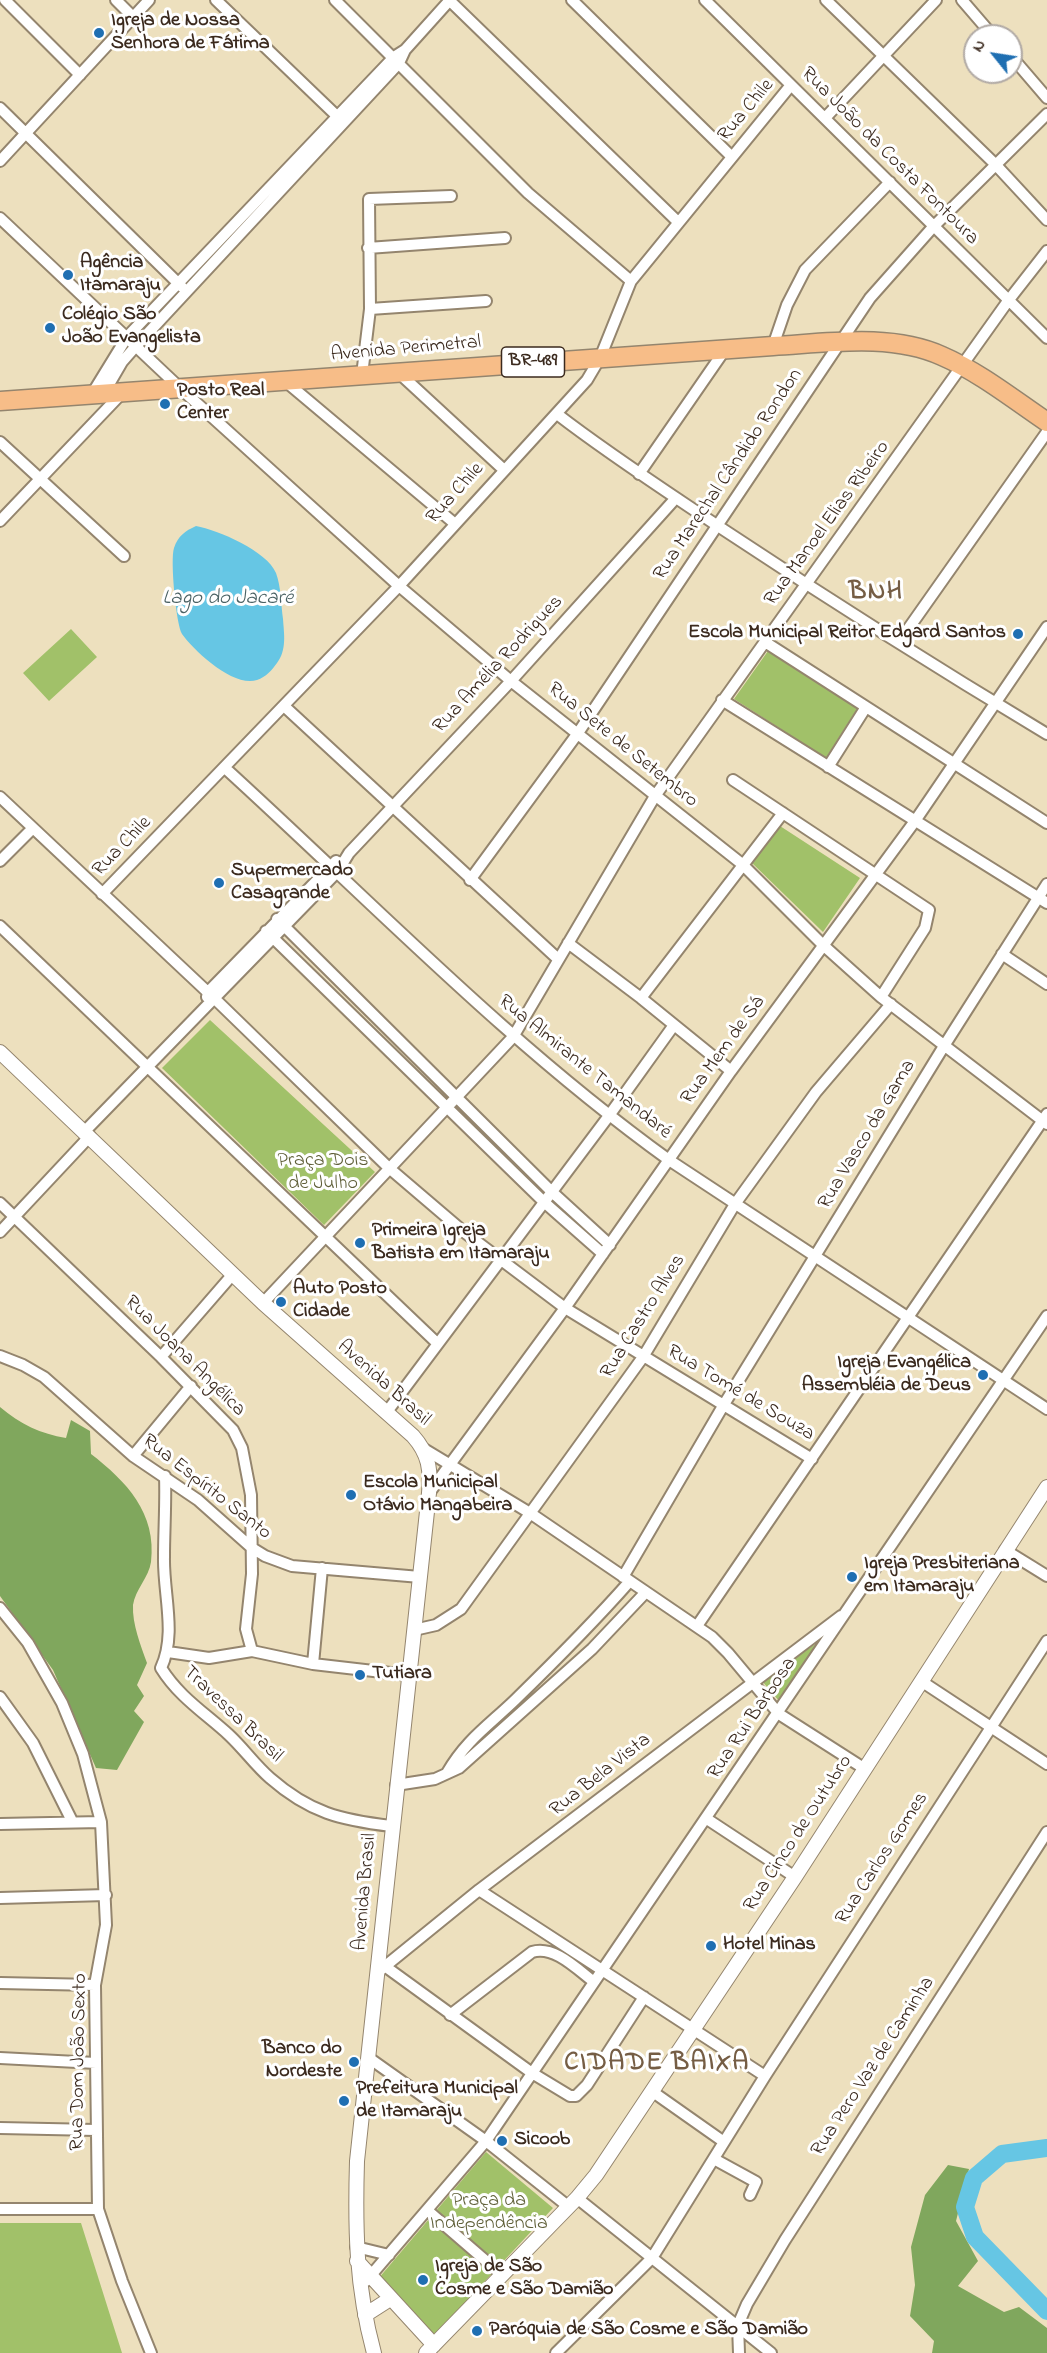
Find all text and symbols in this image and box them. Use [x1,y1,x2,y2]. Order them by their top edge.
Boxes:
place label: Igreja de Nossa Senhora de Fátima [111,10,269,57]
north arrow [963,24,1023,84]
marker: Igreja de Nossa Senhora de Fátima [92,26,106,40]
text: N [966,35,992,57]
street label: Rua João da Costa Fontoura [795,63,983,251]
street label: Rua Chile [714,75,780,147]
place label: Agência Itamaraju [80,252,161,299]
marker: Agência Itamaraju [61,268,75,282]
place label: Colégio São João Evangelista [62,304,201,351]
marker: Colégio São João Evangelista [43,321,57,335]
street label: Avenida Perimetral [330,331,482,369]
road number: BR-489 [502,347,564,377]
street label: Rua Marechal Cândido Rondon [649,365,809,585]
place label: Posto Real Center [177,380,264,427]
marker: Posto Real Center [158,397,172,411]
street label: Rua Manoel Elias Ribeiro [760,437,896,611]
street label: Rua Chile [422,458,490,530]
district label: BNH [849,578,903,610]
water label: Lago do Jacaré [163,587,293,613]
street label: Rua Amélia Rodrigues [429,591,569,739]
place label: Escola Municipal Reitor Edgard Santos [688,622,1006,646]
marker: Escola Municipal Reitor Edgard Santos [1011,627,1025,641]
street label: Rua Sete de Setembro [542,678,702,814]
street label: Rua Chile [88,812,158,882]
place label: Supermercado Casagrande [231,860,353,907]
marker: Supermercado Casagrande [212,876,226,890]
street label: Rua Almirante Tamandaré [492,991,676,1145]
street label: Rua Mem de Sá [677,992,771,1110]
street label: Rua Vasco da Gama [814,1056,922,1214]
park label: Praça Dois de Julho [278,1150,368,1197]
place label: Primeira Igreja Batista em Itamaraju [372,1220,550,1267]
marker: Primeira Igreja Batista em Itamaraju [353,1236,367,1250]
street label: Rua Castro Alves [596,1251,692,1383]
place label: Auto Posto Cidade [293,1278,387,1325]
street label: Rua Joana Angélica [118,1291,250,1423]
marker: Auto Posto Cidade [274,1295,288,1309]
street label: Avenida Brasil [331,1336,435,1432]
street label: Rua Tomé de Souza [662,1341,818,1447]
place label: Igreja Evangélica Assembléia de Deus [802,1352,971,1399]
marker: Igreja Evangélica Assembléia de Deus [976,1368,990,1382]
street label: Rua Espírito Santo [137,1430,275,1546]
place label: Escola Municipal Otávio Mangabeira [363,1472,512,1519]
marker: Escola Municipal Otávio Mangabeira [344,1488,358,1502]
place label: Igreja Presbiteriana em Itamaraju [864,1553,1019,1600]
marker: Igreja Presbiteriana em Itamaraju [845,1570,859,1584]
street label: Rua Rui Barbosa [703,1654,803,1784]
street label: Travessa Brasil [177,1661,287,1769]
place label: Tutiara [372,1663,432,1687]
marker: Tutiara [353,1668,367,1682]
street label: Rua Bela Vista [546,1729,656,1823]
street label: Rua Cinco de Outubro [739,1751,859,1917]
street label: Rua Carlos Gomes [831,1788,935,1930]
street label: Avenida Brasil [349,1832,383,1952]
place label: Hotel Minas [723,1934,816,1958]
marker: Hotel Minas [704,1939,718,1953]
street label: Rua Dom João Sexto [66,1973,94,2151]
street label: Rua Pero Vaz de Caminha [807,1973,941,2161]
place label: Banco do Nordeste [262,2038,342,2085]
district label: CIDADE BAIXA [564,2049,750,2081]
marker: Banco do Nordeste [347,2055,361,2069]
place label: Prefeitura Municipal de Itamaraju [356,2078,518,2125]
marker: Prefeitura Municipal de Itamaraju [337,2094,351,2108]
place label: Sicoob [514,2129,570,2153]
marker: Sicoob [495,2134,509,2148]
park label: Praça da Independência [430,2190,548,2237]
place label: Igreja de São Cosme e São Damião [435,2256,613,2303]
marker: Igreja de São Cosme e São Damião [416,2273,430,2287]
place label: Paróquia de São Cosme e São Damião [489,2319,808,2343]
marker: Paróquia de São Cosme e São Damião [470,2324,484,2338]

